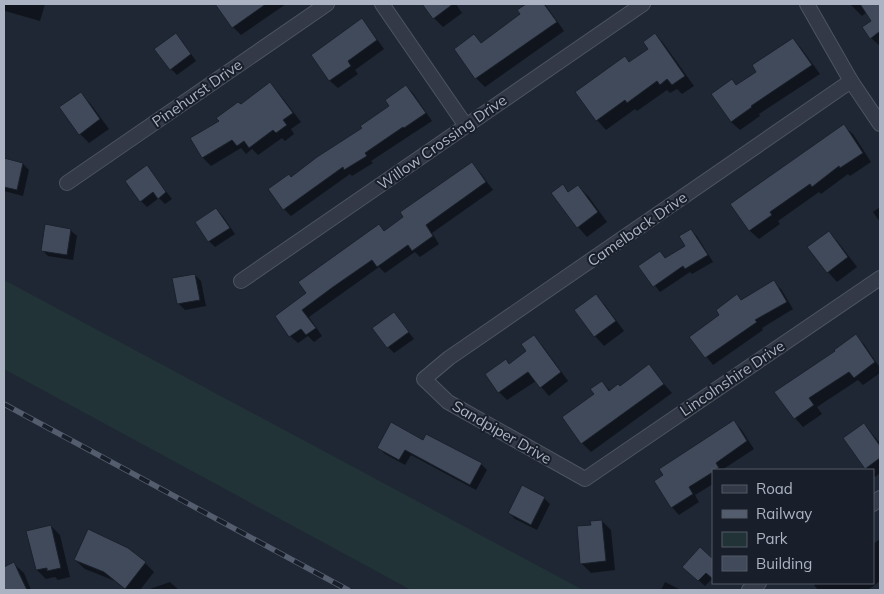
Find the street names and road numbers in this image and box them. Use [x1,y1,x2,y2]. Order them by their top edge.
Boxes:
street label: Pinehurst Drive [148,55,246,131]
street label: Willow Crossing Drive [374,90,510,194]
street label: Camelback Drive [584,188,690,270]
street label: Lincolnshire Drive [676,336,788,420]
street label: Sandpiper Drive [449,396,555,468]

